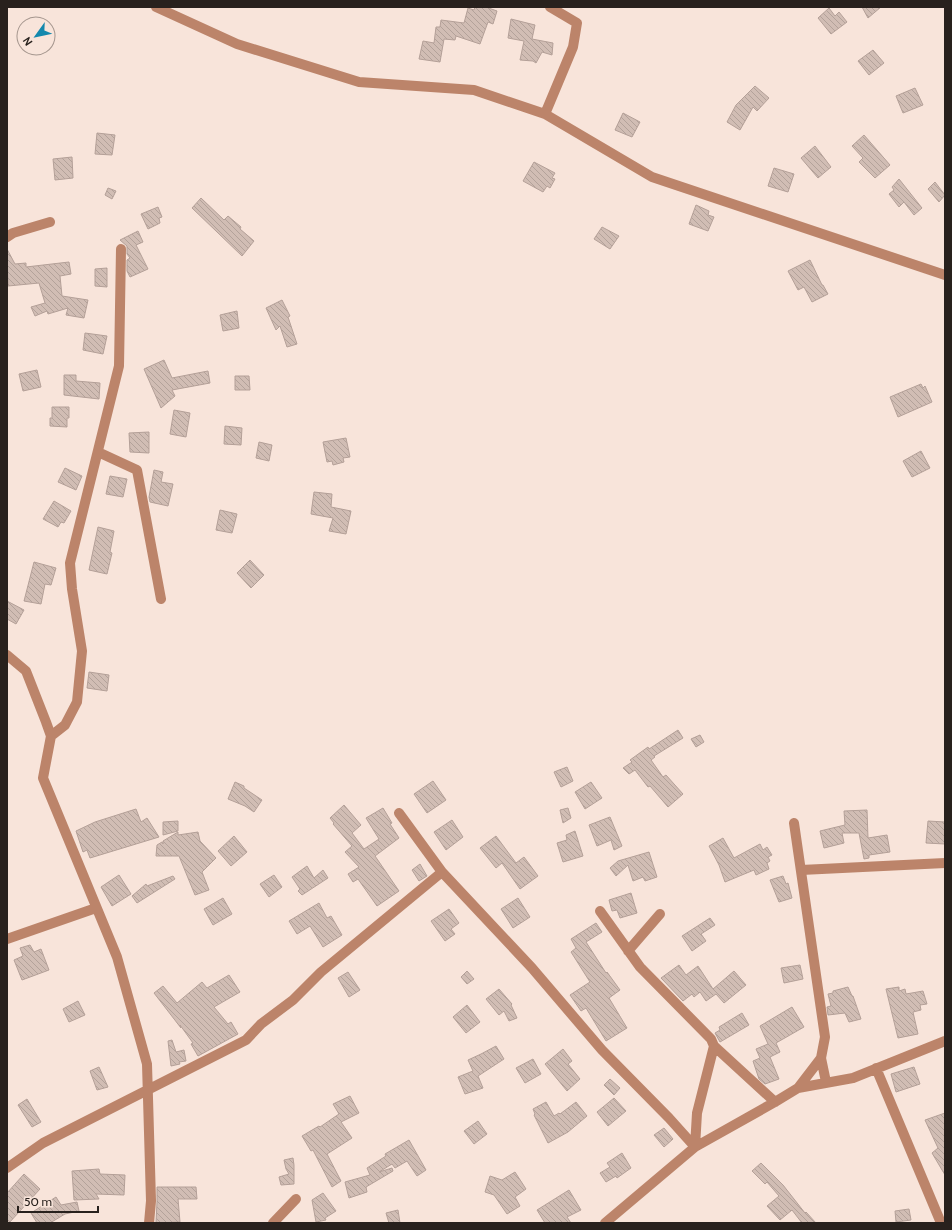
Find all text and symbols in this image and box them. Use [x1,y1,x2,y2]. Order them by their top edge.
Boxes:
north arrow [16,16,56,56]
text: N [20,34,36,49]
scale bar [18,1188,98,1214]
text: 50 m [24,1194,52,1209]

